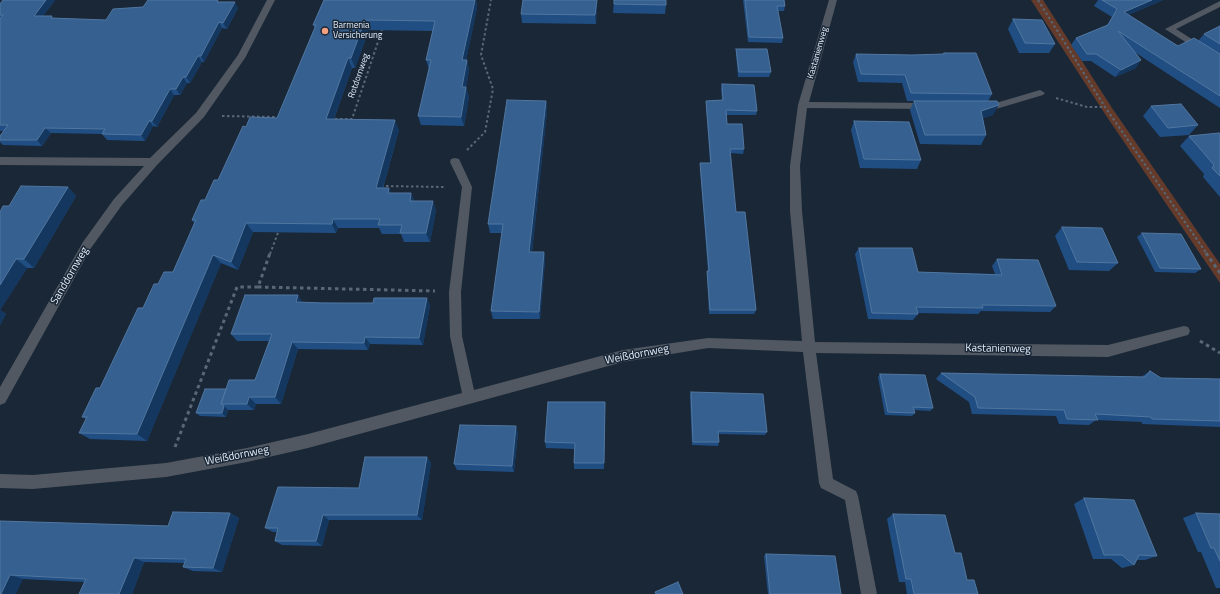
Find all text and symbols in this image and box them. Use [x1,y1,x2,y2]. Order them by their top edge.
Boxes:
place label: Barmenia Versicherung [333,21,382,42]
marker: Barmenia Versicherung [320,26,330,36]
street label: Kastanienweg [805,26,831,80]
street label: Rotdornweg [346,52,372,100]
street label: Sanddornweg [48,245,92,307]
street label: Weißdornweg [604,342,670,368]
street label: Kastanienweg [965,342,1031,356]
street label: Weißdornweg [204,443,270,469]

